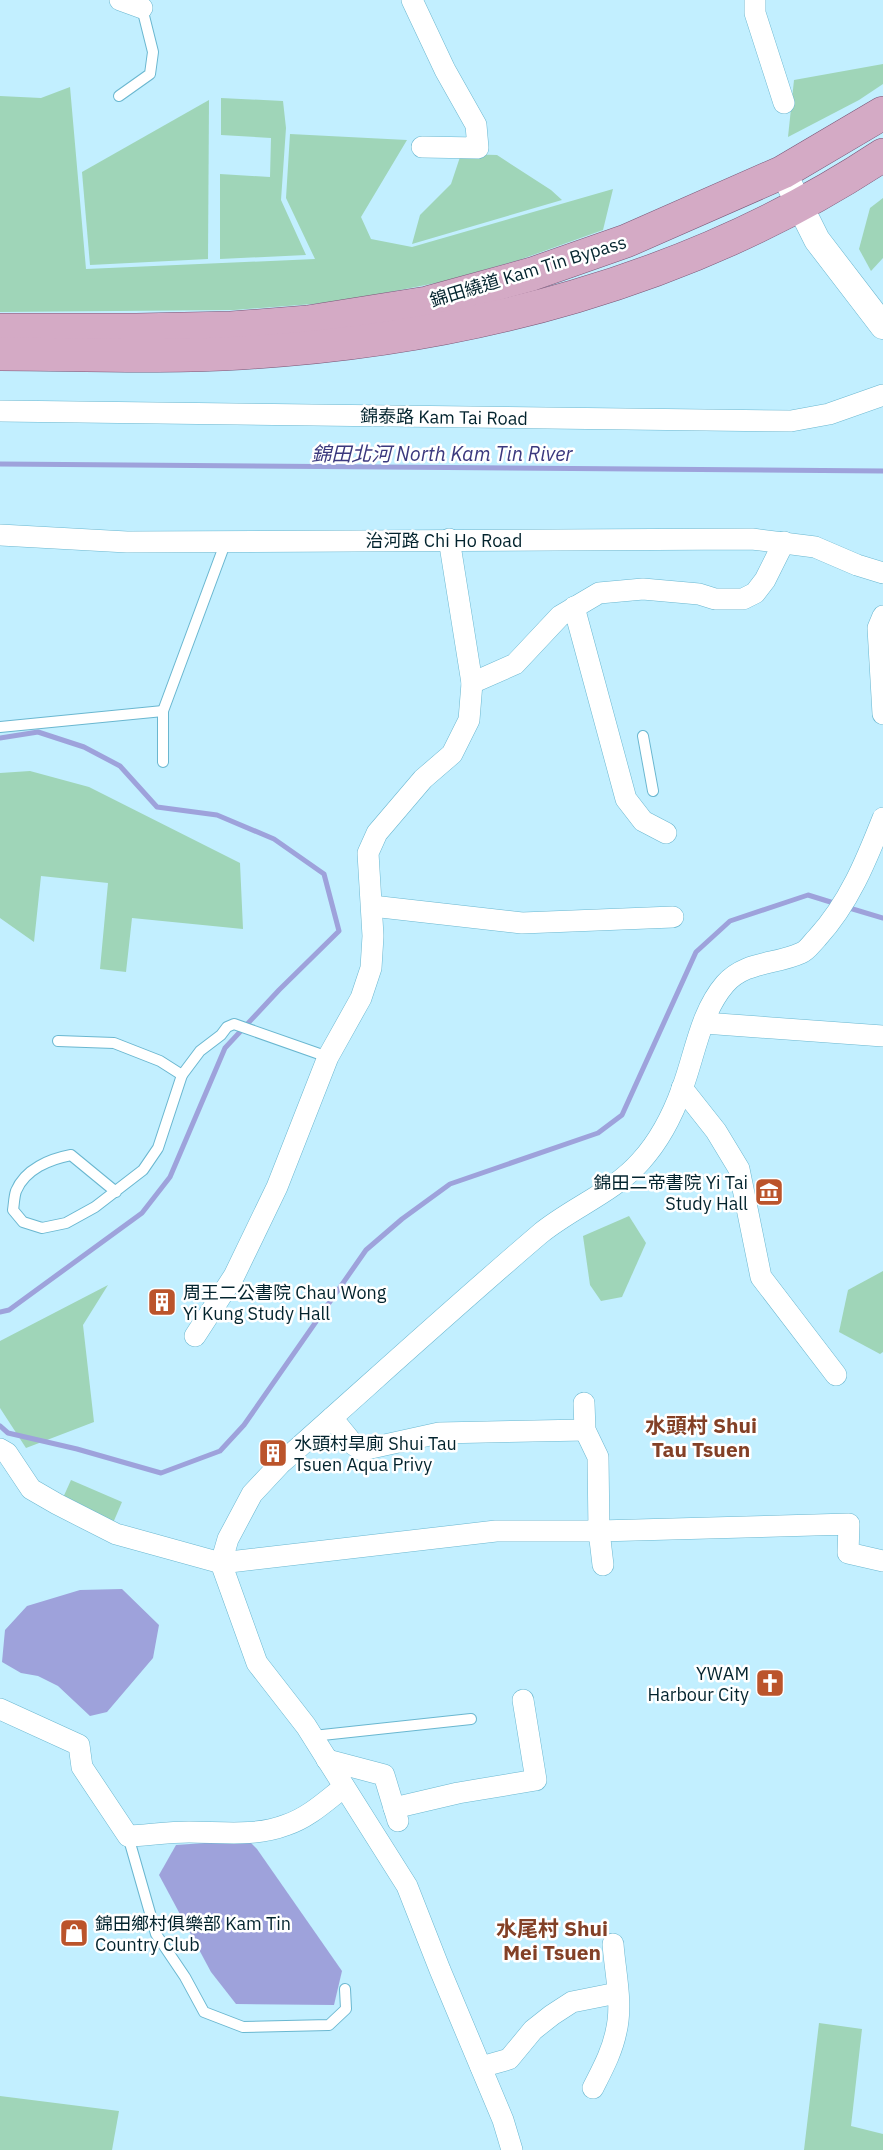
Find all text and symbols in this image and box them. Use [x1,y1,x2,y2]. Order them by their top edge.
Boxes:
street label: 錦田繞道 Kam Tin Bypass [427,230,629,312]
street label: 錦泰路 Kam Tai Road [360,404,528,430]
water label: 錦田北河 North Kam Tin River [311,440,573,467]
street label: 治河路 Chi Ho Road [366,529,522,552]
place label: 錦田二帝書院 Yi Tai Study Hall [594,1171,748,1215]
museum icon: 錦田二帝書院 Yi Tai Study Hall [753,1176,785,1208]
place label: 周王二公書院 Chau Wong Yi Kung Study Hall [183,1281,387,1325]
building icon: 周王二公書院 Chau Wong Yi Kung Study Hall [146,1286,178,1318]
district label: 水頭村 Shui Tau Tsuen [645,1411,757,1463]
place label: 水頭村旱廁 Shui Tau Tsuen Aqua Privy [294,1432,457,1476]
building icon: 水頭村旱廁 Shui Tau Tsuen Aqua Privy [257,1437,289,1469]
place label: YWAM Harbour City [647,1662,749,1706]
church icon: YWAM Harbour City [754,1667,786,1699]
place label: 錦田鄉村俱樂部 Kam Tin Country Club [95,1912,291,1956]
district label: 水尾村 Shui Mei Tsuen [496,1914,608,1966]
shop icon: 錦田鄉村俱樂部 Kam Tin Country Club [58,1917,90,1949]

